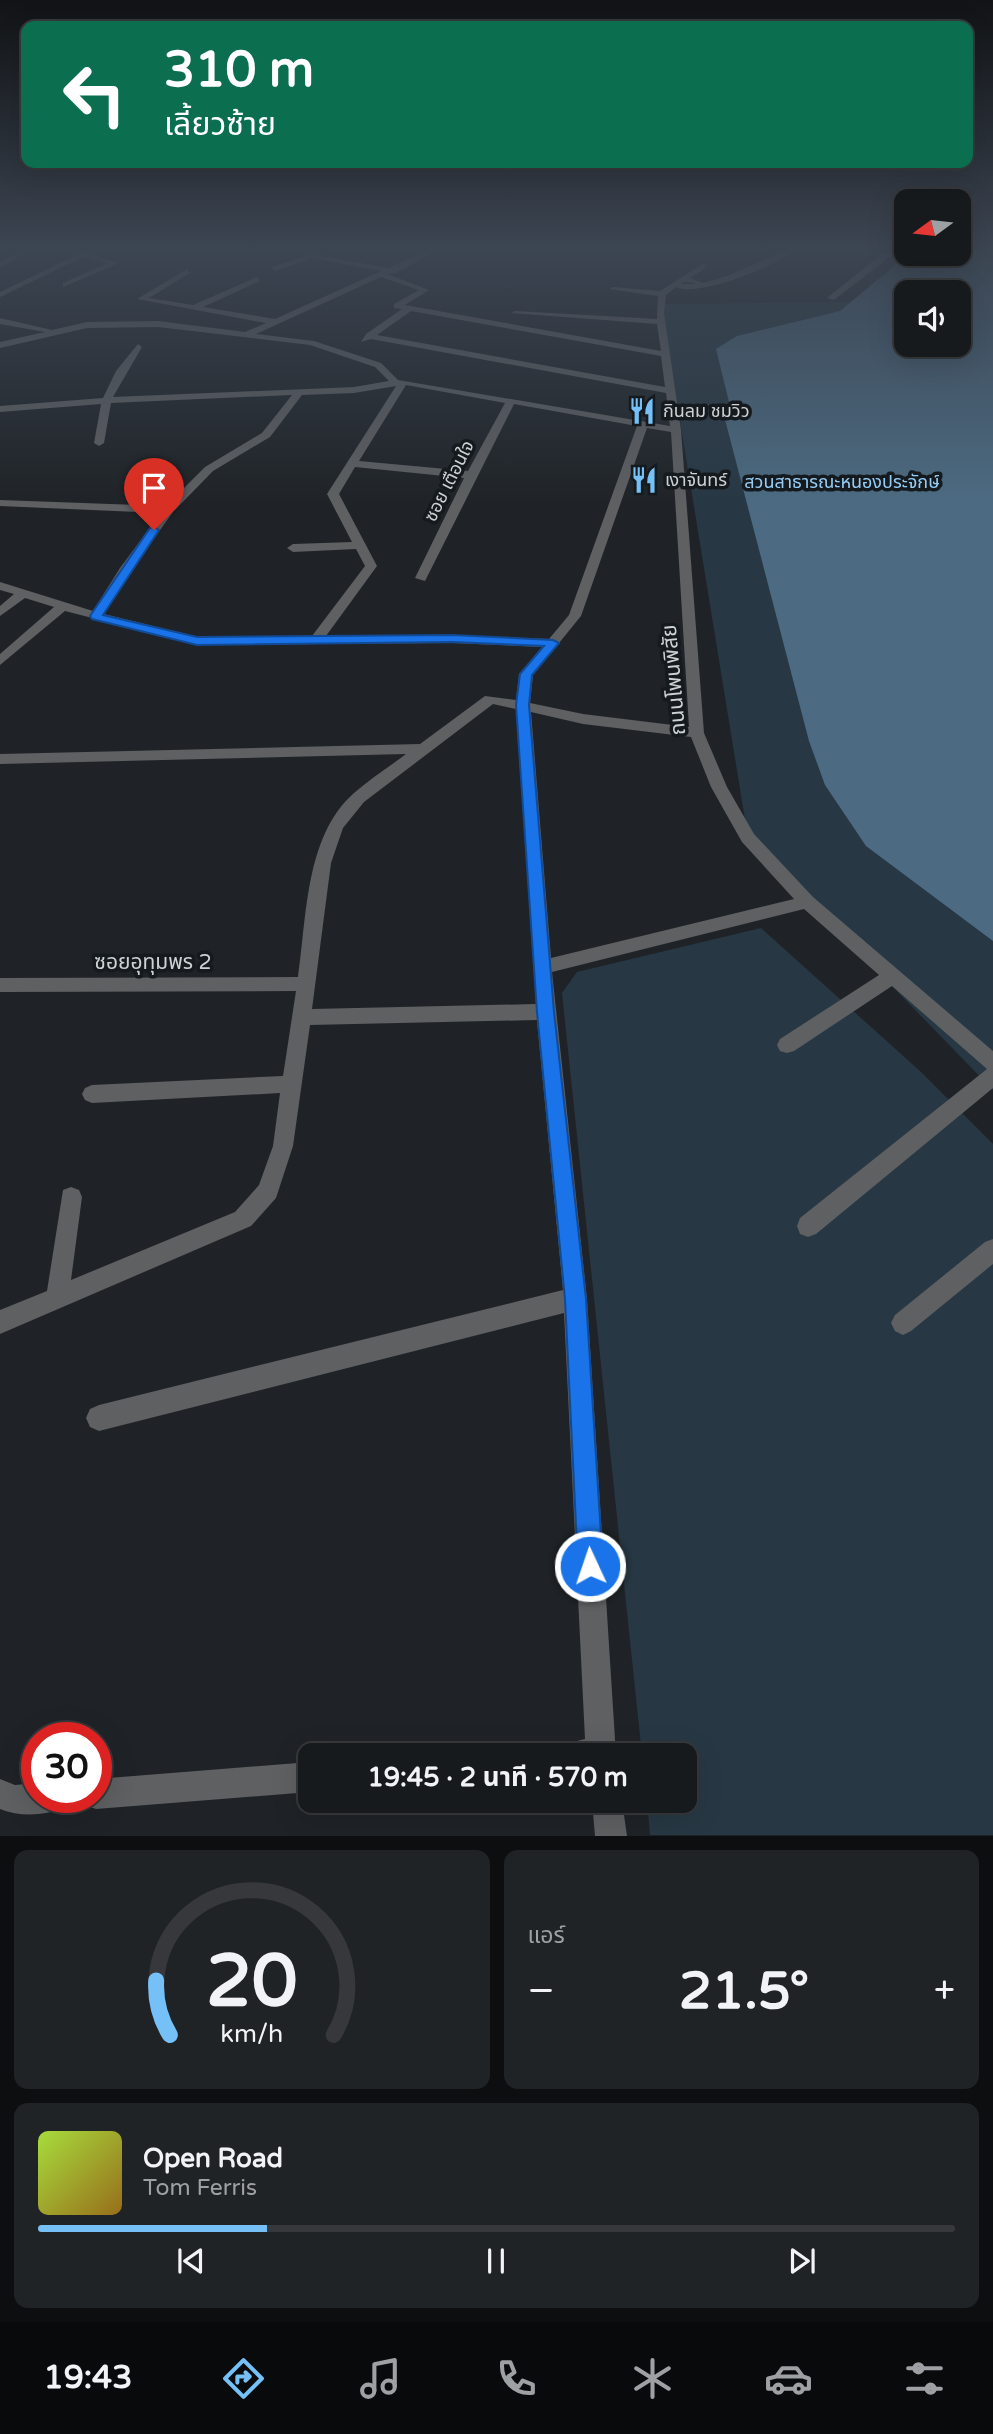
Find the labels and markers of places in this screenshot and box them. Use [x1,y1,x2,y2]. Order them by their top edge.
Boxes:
restaurant icon: กินลม ชมวิว [627,396,657,426]
place label: กินลม ชมวิว [663,400,750,422]
pin [124,458,184,530]
restaurant icon: เงาจันทร์ [629,465,659,495]
place label: เงาจันทร์ [665,469,728,491]

